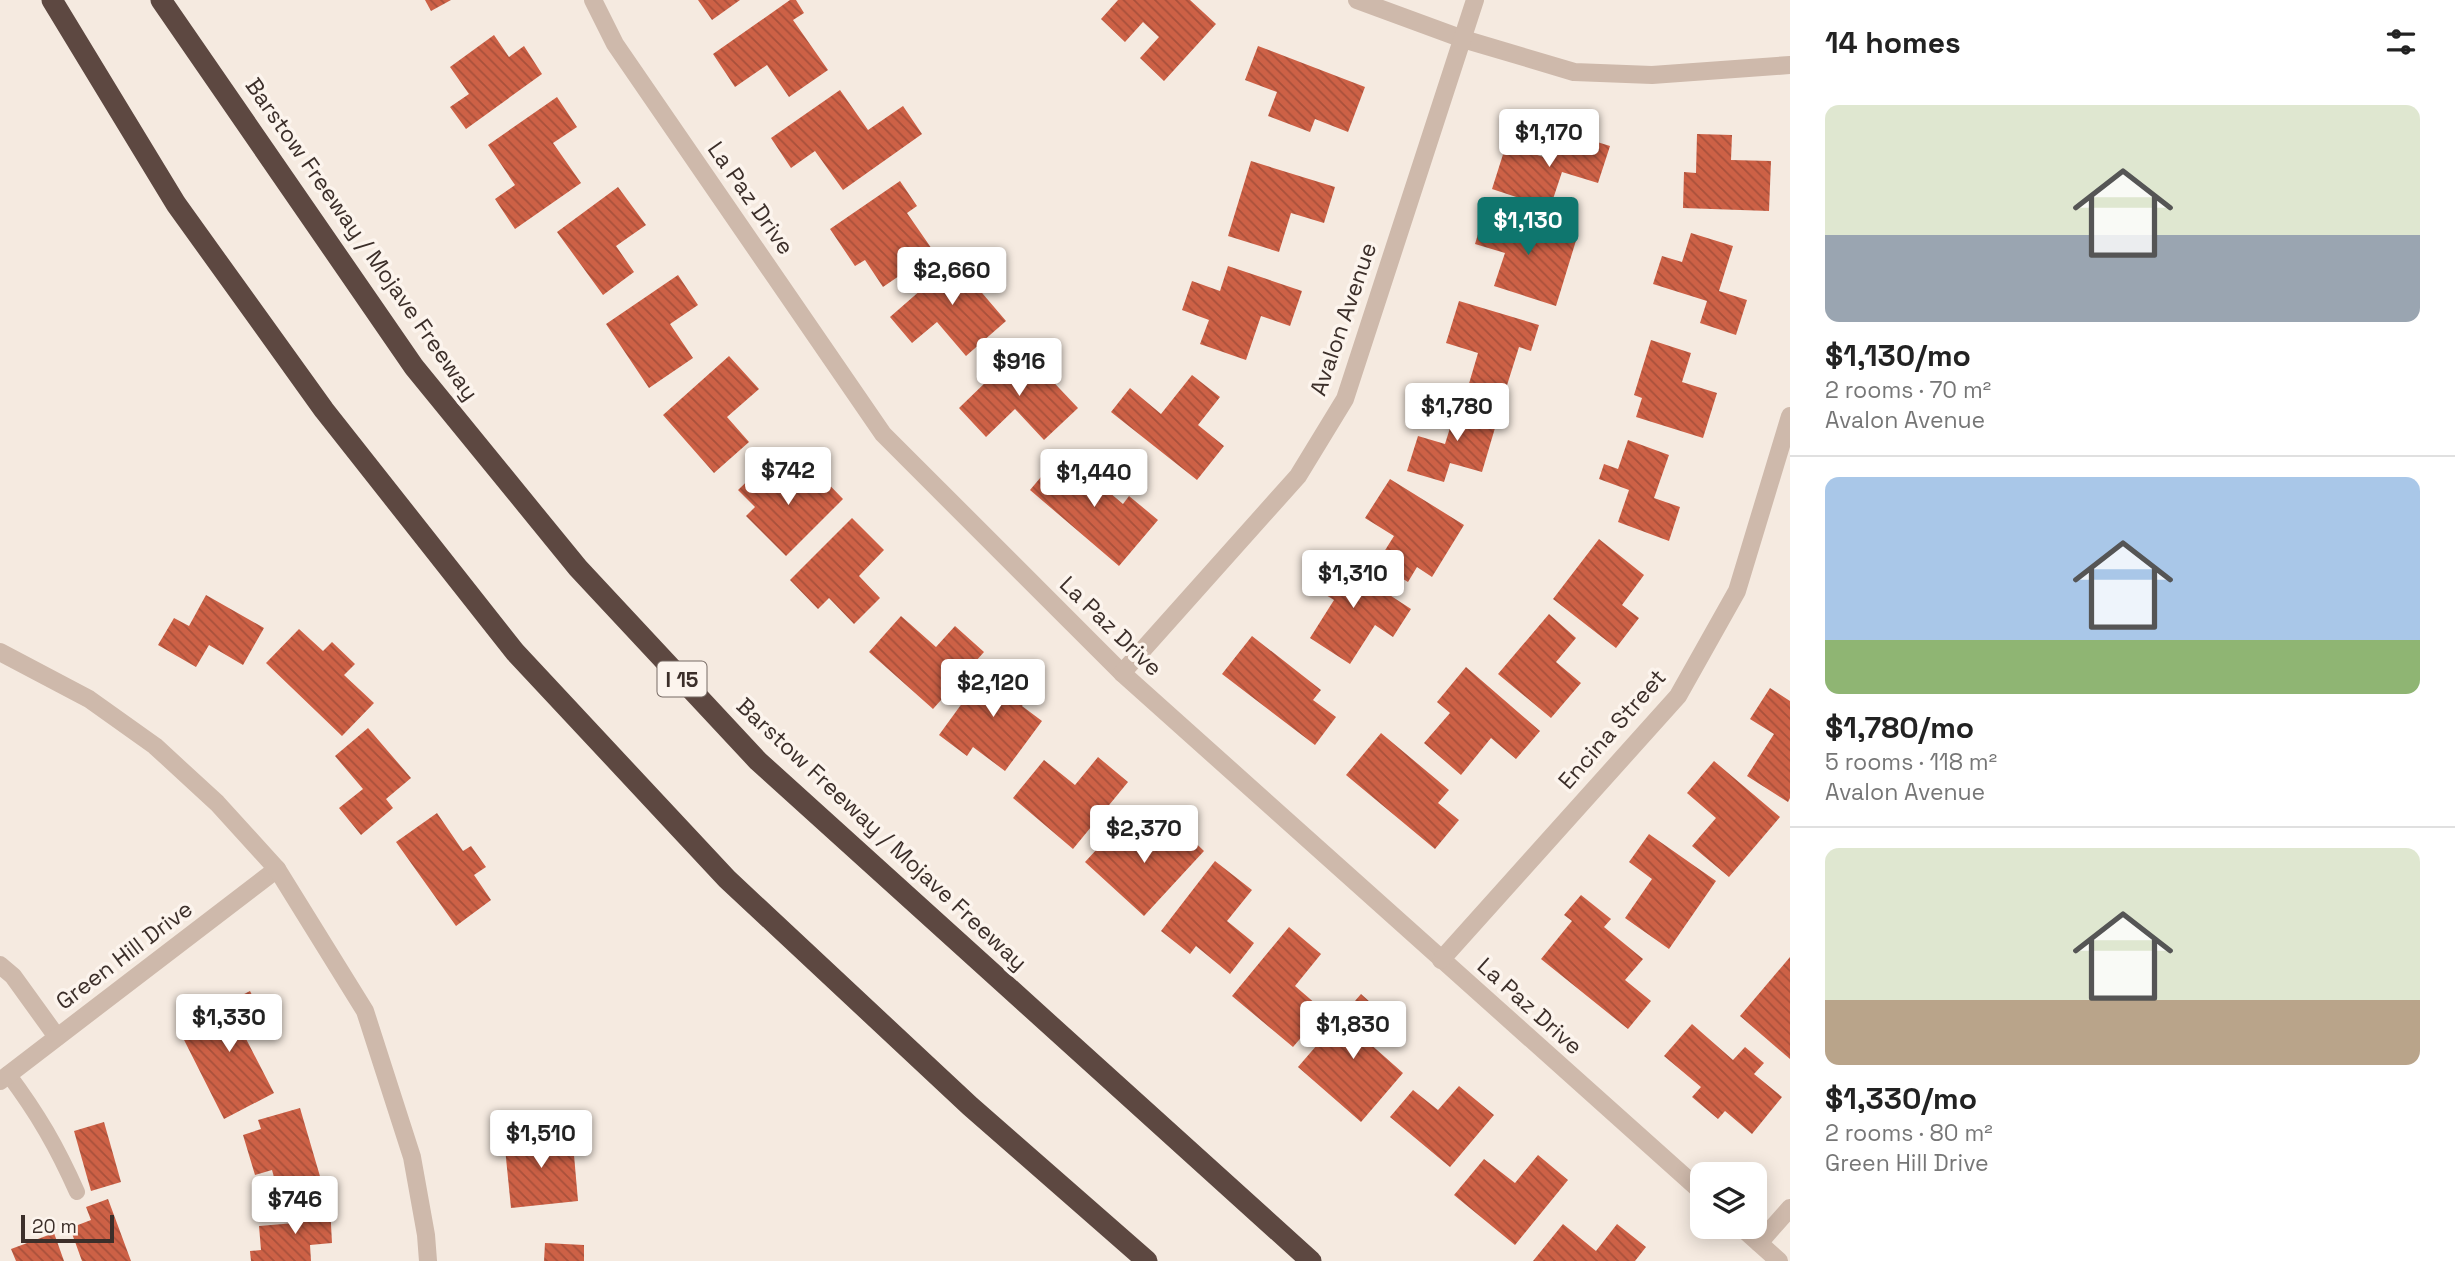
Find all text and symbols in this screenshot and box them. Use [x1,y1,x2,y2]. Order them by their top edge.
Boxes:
text: 14 homes [1825,23,1961,62]
icon: filters [2382,23,2420,61]
street label: Barstow Freeway / Mojave Freeway [239,72,485,406]
pin: $1,170 [1492,110,1606,169]
text: $1,170 [1515,117,1583,147]
street label: La Paz Drive [701,136,801,260]
icon: home [2060,150,2186,276]
pin: $1,130 [1471,198,1585,257]
text: $1,130 [1493,205,1563,235]
street label: Avalon Avenue [1303,238,1383,400]
pin: $2,660 [895,247,1009,307]
text: $2,660 [913,255,991,285]
text: $1,130/mo [1825,336,1971,375]
pin: $916 [978,338,1060,398]
text: $916 [993,346,1045,376]
text: 2 rooms · 70 m² [1825,375,1991,405]
pin: $1,780 [1400,384,1514,443]
text: $1,780 [1421,391,1493,421]
text: Avalon Avenue [1825,405,1985,435]
pin: $742 [747,448,829,507]
pin: $1,440 [1037,449,1151,509]
text: $742 [761,455,815,485]
text: $1,440 [1056,457,1132,487]
icon: home [2060,522,2186,648]
pin: $1,310 [1296,550,1410,610]
text: $1,310 [1318,558,1388,588]
street label: La Paz Drive [1053,570,1169,682]
pin: $2,120 [936,660,1050,719]
road number: I 15 [658,662,706,696]
street label: Encina Street [1551,663,1673,795]
text: $2,120 [957,667,1029,697]
street label: Barstow Freeway / Mojave Freeway [730,691,1034,977]
text: $1,780/mo [1825,708,1974,747]
text: 5 rooms · 118 m² [1825,747,1997,777]
text: Avalon Avenue [1825,777,1985,807]
pin: $2,370 [1087,806,1201,865]
text: $2,370 [1106,813,1182,843]
icon: home [2060,893,2186,1019]
street label: Green Hill Drive [50,894,198,1016]
street label: La Paz Drive [1471,951,1589,1061]
pin: $1,330 [172,995,286,1054]
text: $1,330 [192,1002,266,1032]
pin: $1,830 [1296,1002,1410,1061]
text: $1,830 [1316,1009,1390,1039]
text: $1,330/mo [1825,1079,1977,1118]
pin: $1,510 [484,1110,598,1170]
text: $1,510 [506,1118,576,1148]
text: 2 rooms · 80 m² [1825,1118,1993,1148]
text: Green Hill Drive [1825,1148,1989,1178]
map controls [1690,1162,1767,1239]
button: layers [1690,1162,1767,1239]
pin: $746 [254,1176,336,1236]
text: $746 [268,1184,322,1214]
scale bar [21,1212,114,1244]
text: 20 m [32,1214,77,1239]

